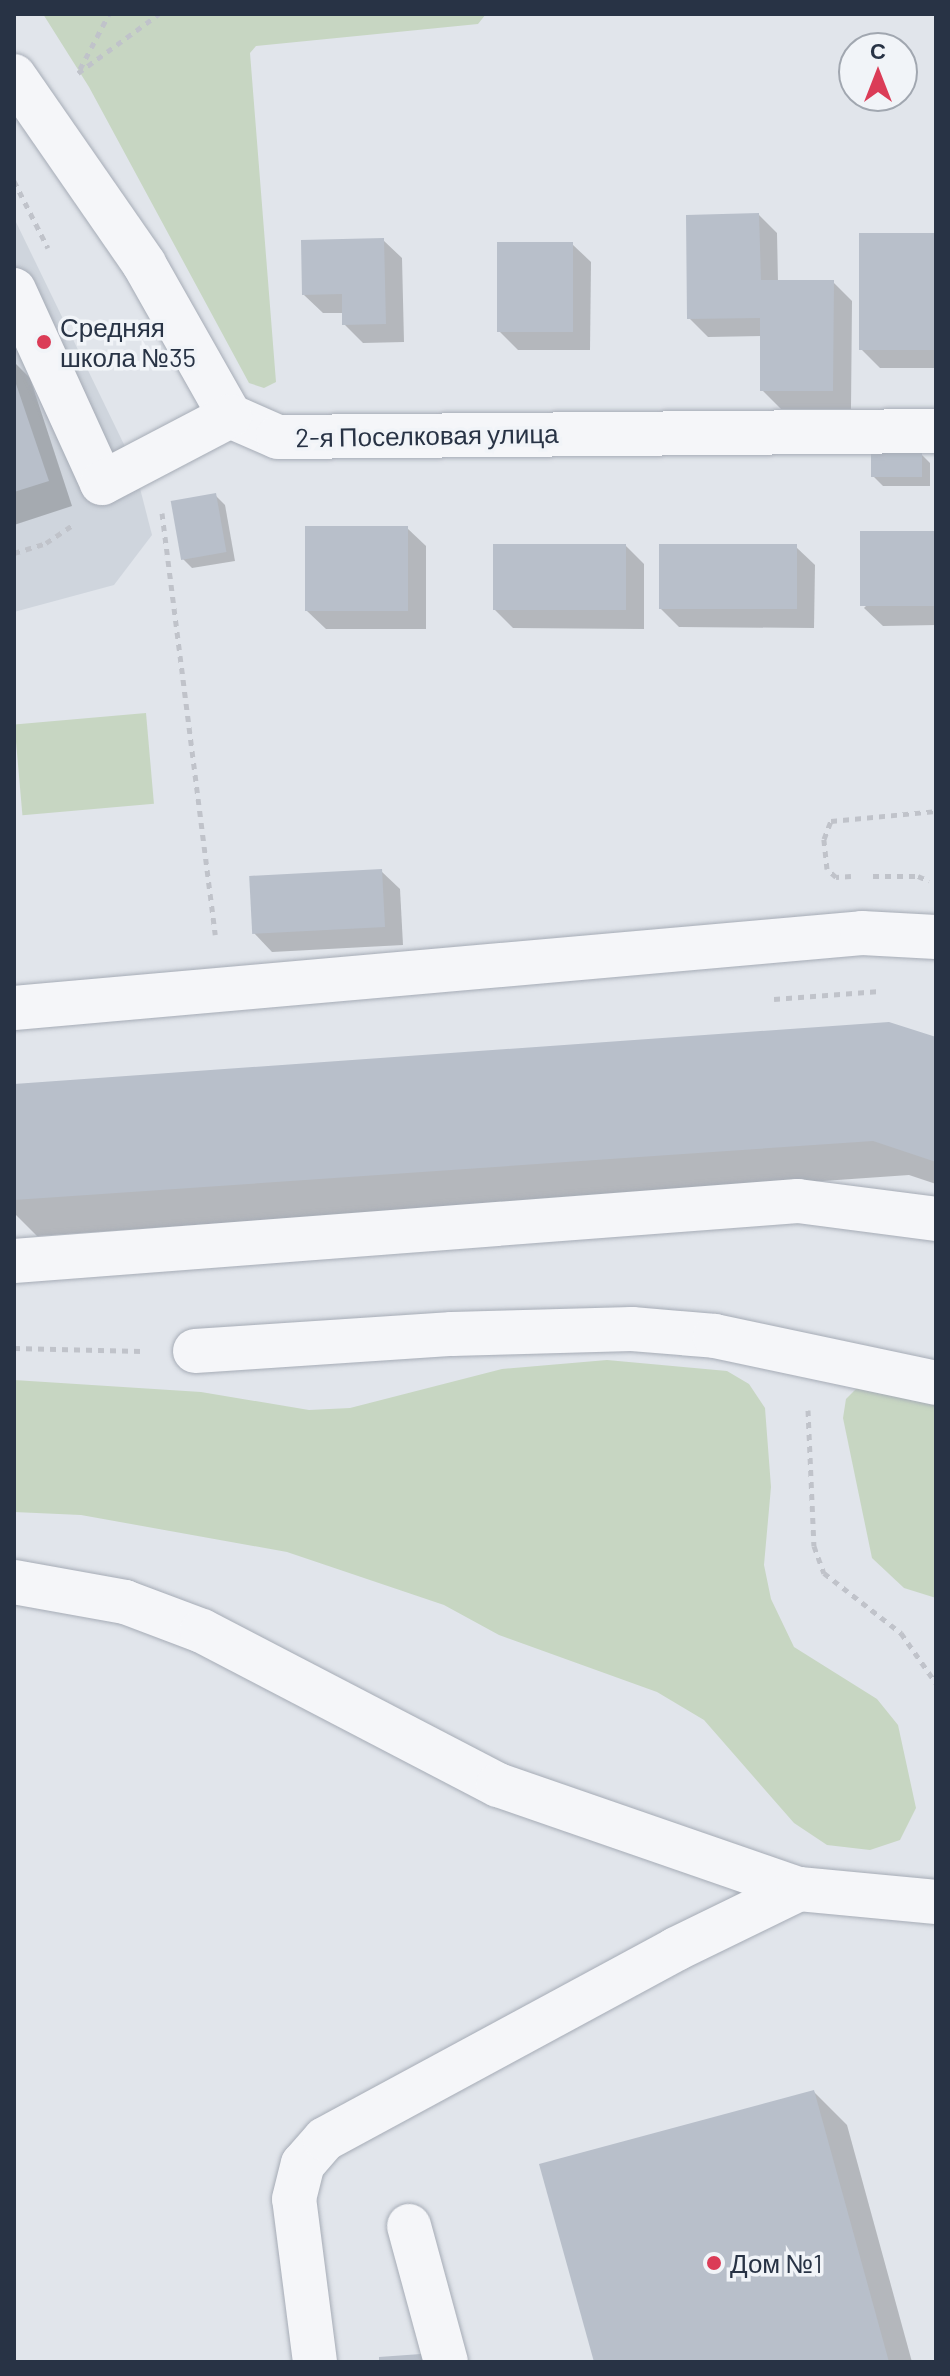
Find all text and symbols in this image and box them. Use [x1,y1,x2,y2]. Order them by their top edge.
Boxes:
north arrow [838,32,918,112]
text: С [870,37,886,63]
place label: Средняя школа №35 [60,311,196,372]
marker: Средняя школа №35 [35,333,53,351]
street label: 2-я Поселковая улица [295,417,559,453]
place label: Дом №1 [730,2247,822,2279]
marker: Дом №1 [705,2254,723,2272]

